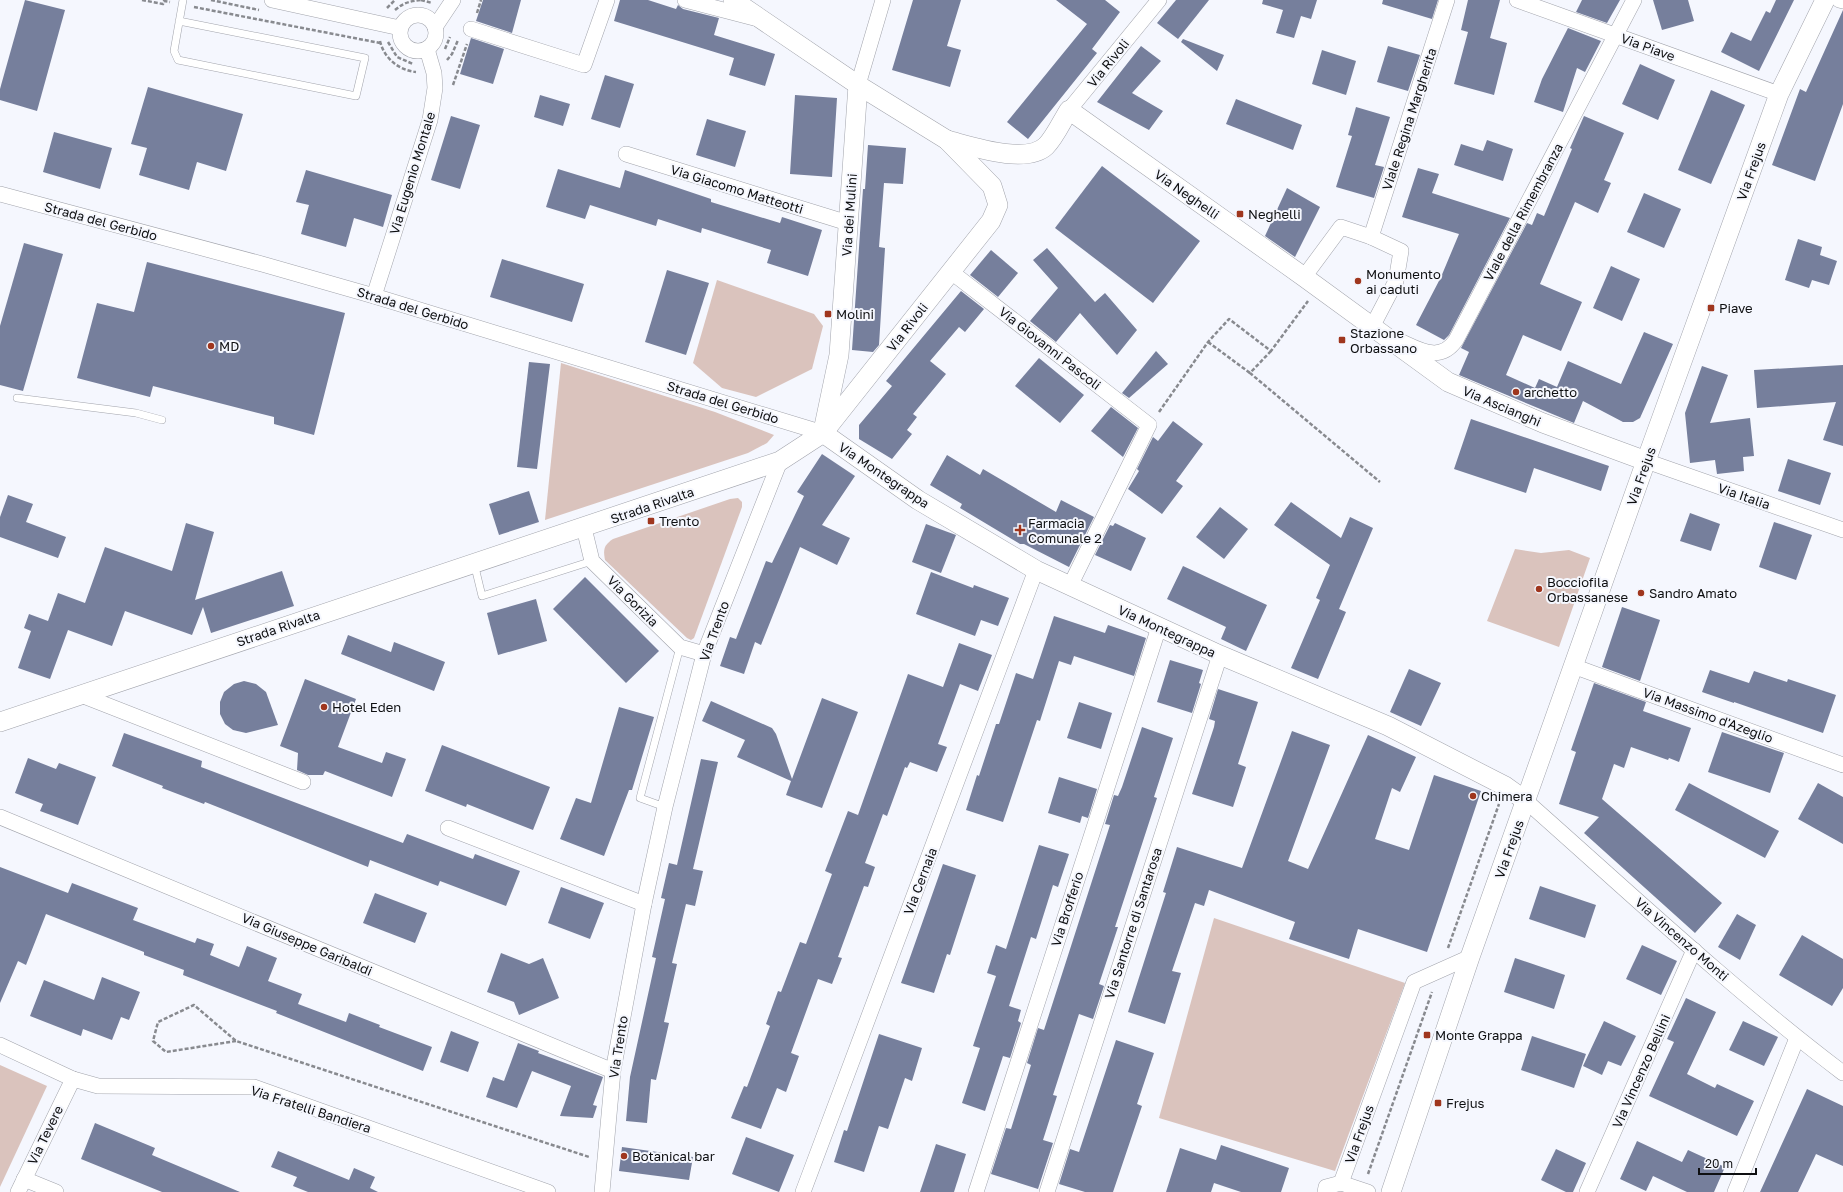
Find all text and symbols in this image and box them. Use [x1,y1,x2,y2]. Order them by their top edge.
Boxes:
street label: Via Piave [1619,30,1677,64]
street label: Via Rivoli [1084,36,1132,90]
street label: Viale Regina Margherita [1378,46,1440,192]
street label: Via Eugenio Montale [386,110,438,236]
street label: Via Frejus [1733,139,1769,203]
street label: Viale della Rimembranza [1480,140,1566,284]
street label: Via Giacomo Matteotti [669,161,805,217]
street label: Via Neghelli [1151,166,1223,222]
street label: Via dei Mulini [838,173,860,257]
street label: Strada del Gerbido [43,198,159,244]
place label: Neghelli [1248,206,1301,222]
marker: Neghelli [1235,209,1245,219]
place label: Monumento ai caduti [1366,266,1441,297]
marker: Monumento ai caduti [1353,276,1363,286]
street label: Strada del Gerbido [355,283,471,333]
street label: Via Rivoli [883,299,931,355]
place label: Piave [1719,300,1753,316]
street label: Via Giovanni Pascoli [996,303,1104,393]
marker: Piave [1706,303,1716,313]
place label: Molini [836,306,874,322]
marker: Molini [823,309,833,319]
place label: Stazione Orbassano [1350,325,1417,356]
marker: Stazione Orbassano [1337,335,1347,345]
place label: MD [219,338,239,354]
marker: MD [206,341,216,351]
street label: Strada del Gerbido [665,377,781,427]
street label: Via Ascianghi [1460,382,1544,430]
place label: archetto [1524,384,1577,400]
marker: archetto [1511,387,1521,397]
street label: Via Montegrappa [836,439,932,511]
street label: Via Frejus [1623,444,1659,508]
street label: Via Italia [1716,480,1772,512]
street label: Strada Rivalta [608,483,696,527]
place label: Trento [659,513,699,529]
place label: Farmacia Comunale 2 [1028,515,1102,546]
marker: Trento [646,516,656,526]
marker: Farmacia Comunale 2 [1015,525,1025,535]
street label: Via Gorizia [604,572,662,630]
place label: Bocciofila Orbassanese [1547,574,1628,605]
marker: Bocciofila Orbassanese [1534,584,1544,594]
place label: Sandro Amato [1649,585,1737,601]
marker: Sandro Amato [1636,588,1646,598]
street label: Via Trento [696,598,732,663]
street label: Via Montegrappa [1116,601,1218,661]
street label: Strada Rivalta [234,606,322,650]
street label: Via Massimo d'Azeglio [1641,684,1775,746]
place label: Hotel Eden [332,699,401,715]
marker: Hotel Eden [319,702,329,712]
place label: Chimera [1481,788,1533,804]
marker: Chimera [1468,791,1478,801]
street label: Via Frejus [1491,817,1527,881]
street label: Via Cernaia [900,845,940,917]
street label: Via Santorre di Santarosa [1101,845,1165,1001]
street label: Via Brofferio [1047,869,1087,948]
street label: Via Vincenzo Monti [1632,894,1732,984]
street label: Via Giuseppe Garibaldi [239,909,375,979]
street label: Via Vincenzo Bellini [1609,1012,1673,1130]
street label: Via Trento [605,1014,631,1079]
place label: Monte Grappa [1435,1027,1523,1043]
marker: Monte Grappa [1422,1030,1432,1040]
street label: Via Fratelli Bandiera [249,1082,373,1136]
place label: Frejus [1446,1095,1485,1111]
marker: Frejus [1433,1098,1443,1108]
street label: Via Frejus [1341,1102,1377,1166]
street label: Via Tevere [24,1103,66,1167]
place label: Botanical bar [632,1148,715,1164]
scale bar [1699,1150,1756,1176]
marker: Botanical bar [619,1151,629,1161]
text: 20 m [1705,1156,1733,1171]

